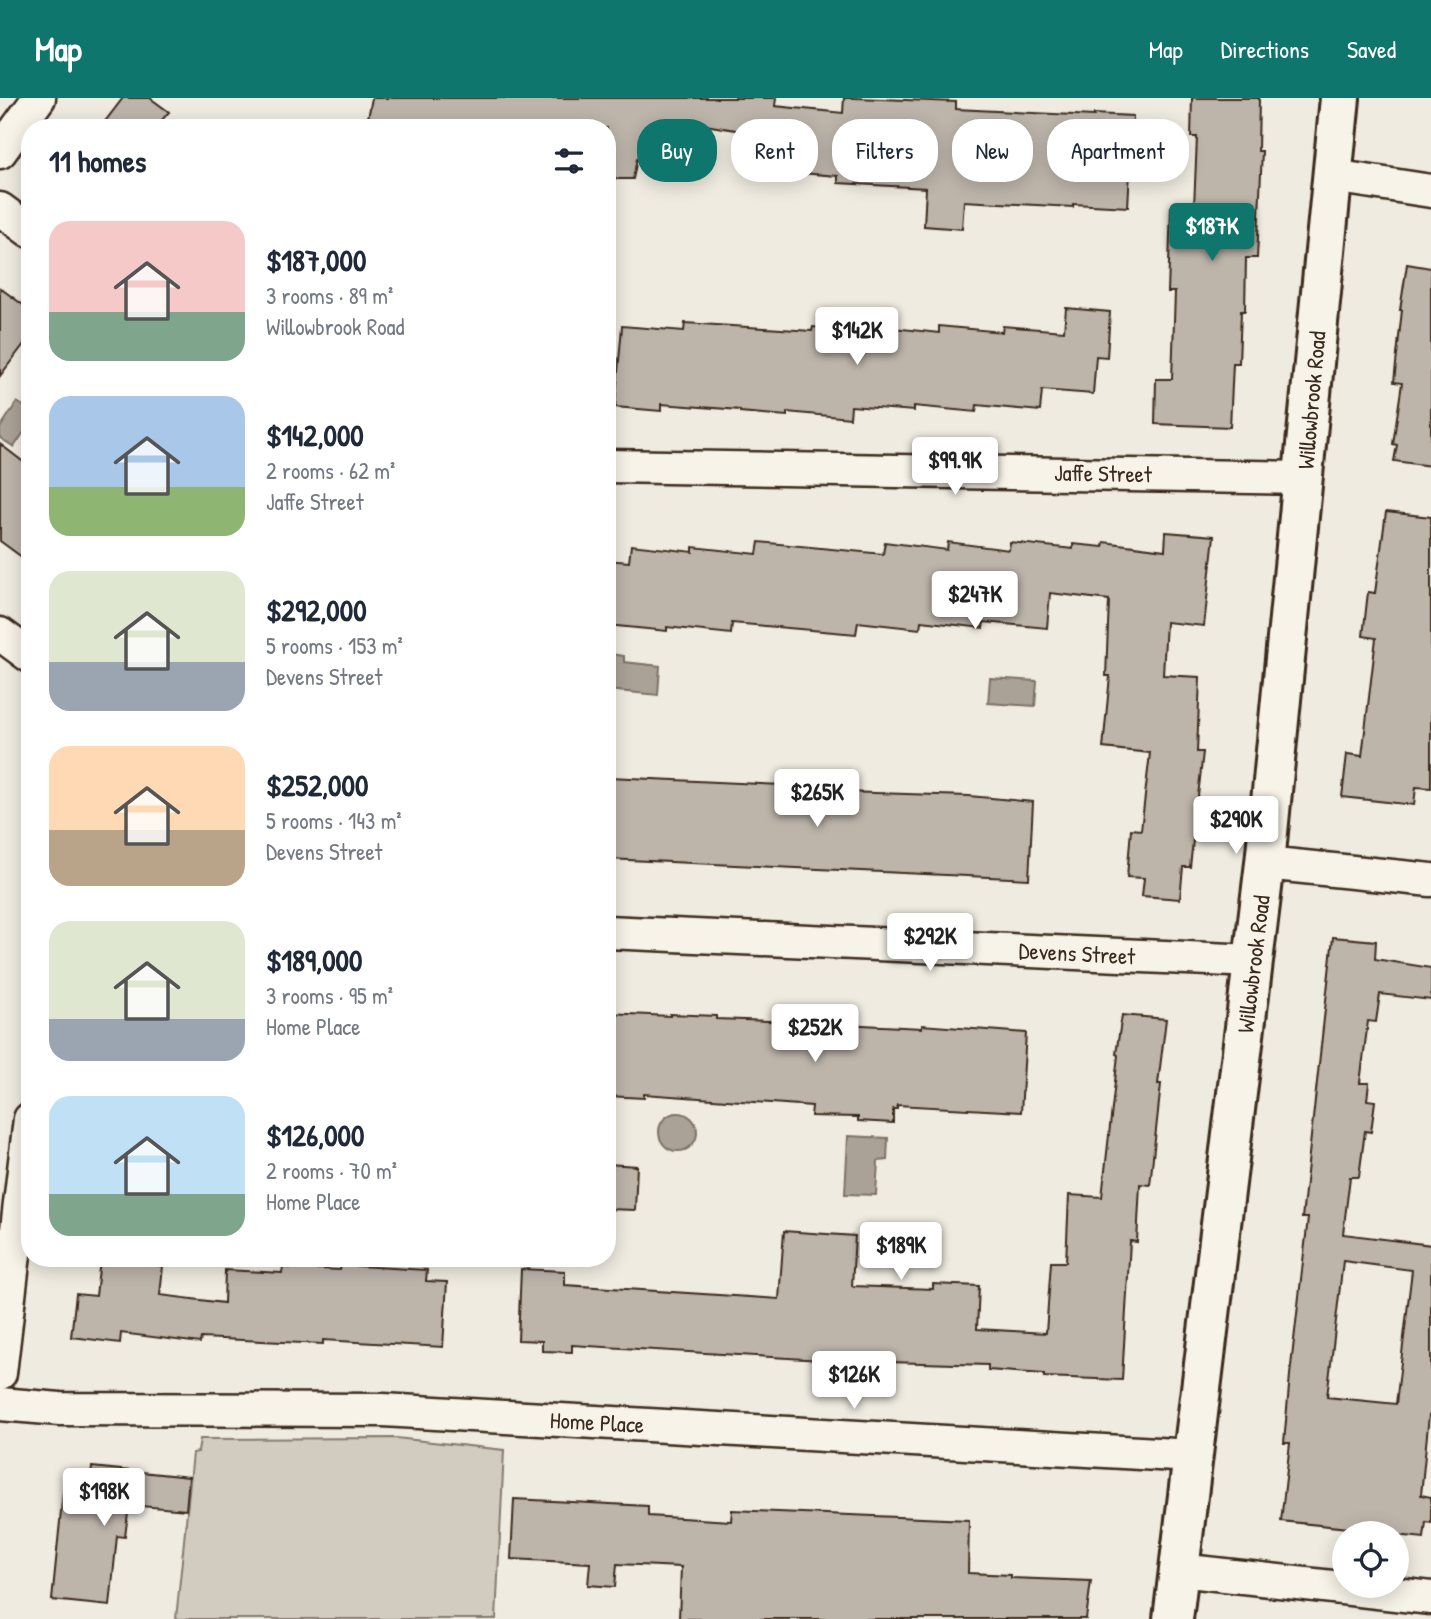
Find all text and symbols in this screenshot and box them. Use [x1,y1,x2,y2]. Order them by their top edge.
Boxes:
text: Map [35,27,82,71]
text: Map [1149,33,1183,65]
text: Directions [1221,33,1309,65]
text: Saved [1347,33,1396,65]
chip: Buy [637,119,717,182]
chip: Rent [731,119,818,182]
chip: Filters [832,119,938,182]
chip: New [952,119,1033,182]
chip: Apartment [1047,119,1189,182]
text: 11 homes [49,141,146,181]
icon: filters [550,142,588,180]
pin: $187K [1163,204,1261,263]
text: $187K [1185,210,1239,241]
text: $187,000 [266,240,366,280]
icon: home [105,249,189,333]
text: 3 rooms · 89 m² [266,280,393,311]
pin: $142K [808,308,906,367]
text: Willowbrook Road [266,311,405,342]
text: $142K [831,314,883,345]
street label: Willowbrook Road [1290,330,1332,470]
text: $142,000 [266,415,364,455]
icon: home [105,424,189,508]
pin: $99.9K [898,438,1012,497]
text: $99.9K [928,444,982,475]
text: 2 rooms · 62 m² [266,455,395,486]
street label: Jaffe Street [1054,457,1153,489]
text: Jaffe Street [266,486,364,517]
pin: $247K [926,572,1024,631]
text: $247K [948,578,1002,609]
text: $292,000 [266,590,367,630]
icon: home [105,599,189,683]
text: 5 rooms · 153 m² [266,630,403,661]
text: Devens Street [266,661,383,692]
text: $252,000 [266,765,368,805]
pin: $265K [768,770,866,829]
icon: home [105,774,189,858]
text: $265K [790,776,844,807]
pin: $290K [1187,796,1285,856]
text: $290K [1209,803,1263,834]
text: 5 rooms · 143 m² [266,805,402,836]
text: Devens Street [266,836,383,867]
street label: Willowbrook Road [1229,893,1277,1035]
pin: $292K [881,914,979,973]
text: $292K [903,920,957,951]
street label: Devens Street [1018,934,1137,972]
text: $189,000 [266,940,362,980]
icon: home [105,949,189,1033]
text: 3 rooms · 95 m² [266,980,393,1011]
pin: $252K [766,1004,864,1064]
text: Home Place [266,1011,360,1042]
text: $252K [788,1011,842,1042]
text: $126,000 [266,1115,365,1155]
icon: home [105,1124,189,1208]
text: 2 rooms · 70 m² [266,1155,397,1186]
text: Home Place [266,1186,360,1217]
pin: $189K [852,1222,950,1282]
text: $189K [876,1229,926,1260]
pin: $126K [805,1352,903,1411]
text: $126K [828,1358,880,1389]
street label: Home Place [549,1404,645,1440]
pin: $198K [55,1468,153,1528]
text: $198K [79,1475,129,1506]
map controls [1332,1521,1409,1598]
button: locate [1332,1521,1409,1598]

